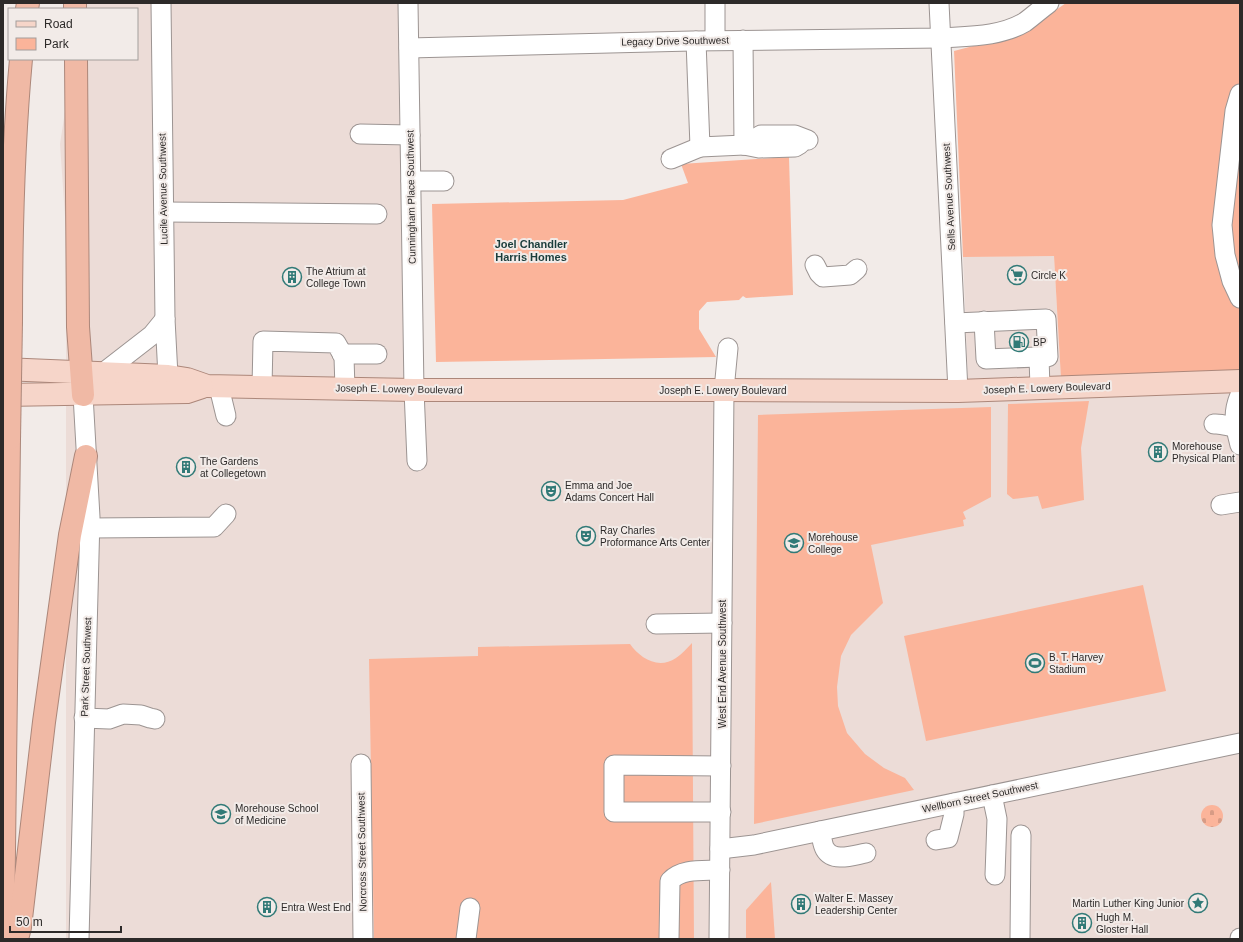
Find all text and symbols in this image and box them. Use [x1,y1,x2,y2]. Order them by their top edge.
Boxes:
legend [8,8,138,60]
text: Road [44,17,73,31]
street label: Legacy Drive Southwest [621,35,729,47]
text: Park [44,37,70,51]
street label: Cunningham Place Southwest [404,130,418,264]
street label: Lucile Avenue Southwest [157,133,169,245]
street label: Sells Avenue Southwest [941,143,957,251]
district label: Joel Chandler Harris Homes [495,238,568,263]
supermarket icon: Circle K [1006,264,1028,286]
building icon: The Atrium at College Town [281,266,303,288]
place label: The Atrium at College Town [306,266,366,289]
place label: Circle K [1031,270,1066,281]
fuel station icon: BP [1008,331,1030,353]
place label: BP [1033,337,1047,348]
street label: Joseph E. Lowery Boulevard [983,380,1111,396]
street label: Joseph E. Lowery Boulevard [335,382,463,396]
street label: Joseph E. Lowery Boulevard [659,385,787,396]
building icon: Morehouse Physical Plant [1147,441,1169,463]
place label: Morehouse Physical Plant [1172,441,1235,464]
building icon: The Gardens at Collegetown [175,456,197,478]
place label: The Gardens at Collegetown [200,456,266,479]
theatre icon: Emma and Joe Adams Concert Hall [540,480,562,502]
place label: Emma and Joe Adams Concert Hall [565,480,654,503]
theatre icon: Ray Charles Proformance Arts Center [575,525,597,547]
place label: Ray Charles Proformance Arts Center [600,525,711,548]
school or university icon: Morehouse College [783,532,805,554]
place label: Morehouse College [808,532,858,555]
street label: West End Avenue Southwest [717,599,728,728]
street label: Park Street Southwest [79,617,93,717]
sports icon: B. T. Harvey Stadium [1024,652,1046,674]
place label: B. T. Harvey Stadium [1049,652,1103,675]
street label: Wellborn Street Southwest [921,779,1039,815]
street label: Norcross Street Southwest [355,792,369,912]
school or university icon: Morehouse School of Medicine [210,803,232,825]
place label: Morehouse School of Medicine [235,803,318,826]
place icon: Martin Luther King Junior [1187,892,1209,914]
building icon: Walter E. Massey Leadership Center [790,893,812,915]
place label: Walter E. Massey Leadership Center [815,893,898,916]
building icon: Entra West End [256,896,278,918]
place label: Martin Luther King Junior [1072,898,1185,909]
place label: Entra West End [281,902,351,913]
scale bar [10,908,121,934]
building icon: Hugh M. Gloster Hall [1071,912,1093,934]
place label: Hugh M. Gloster Hall [1096,912,1148,935]
text: 50 m [16,915,43,929]

